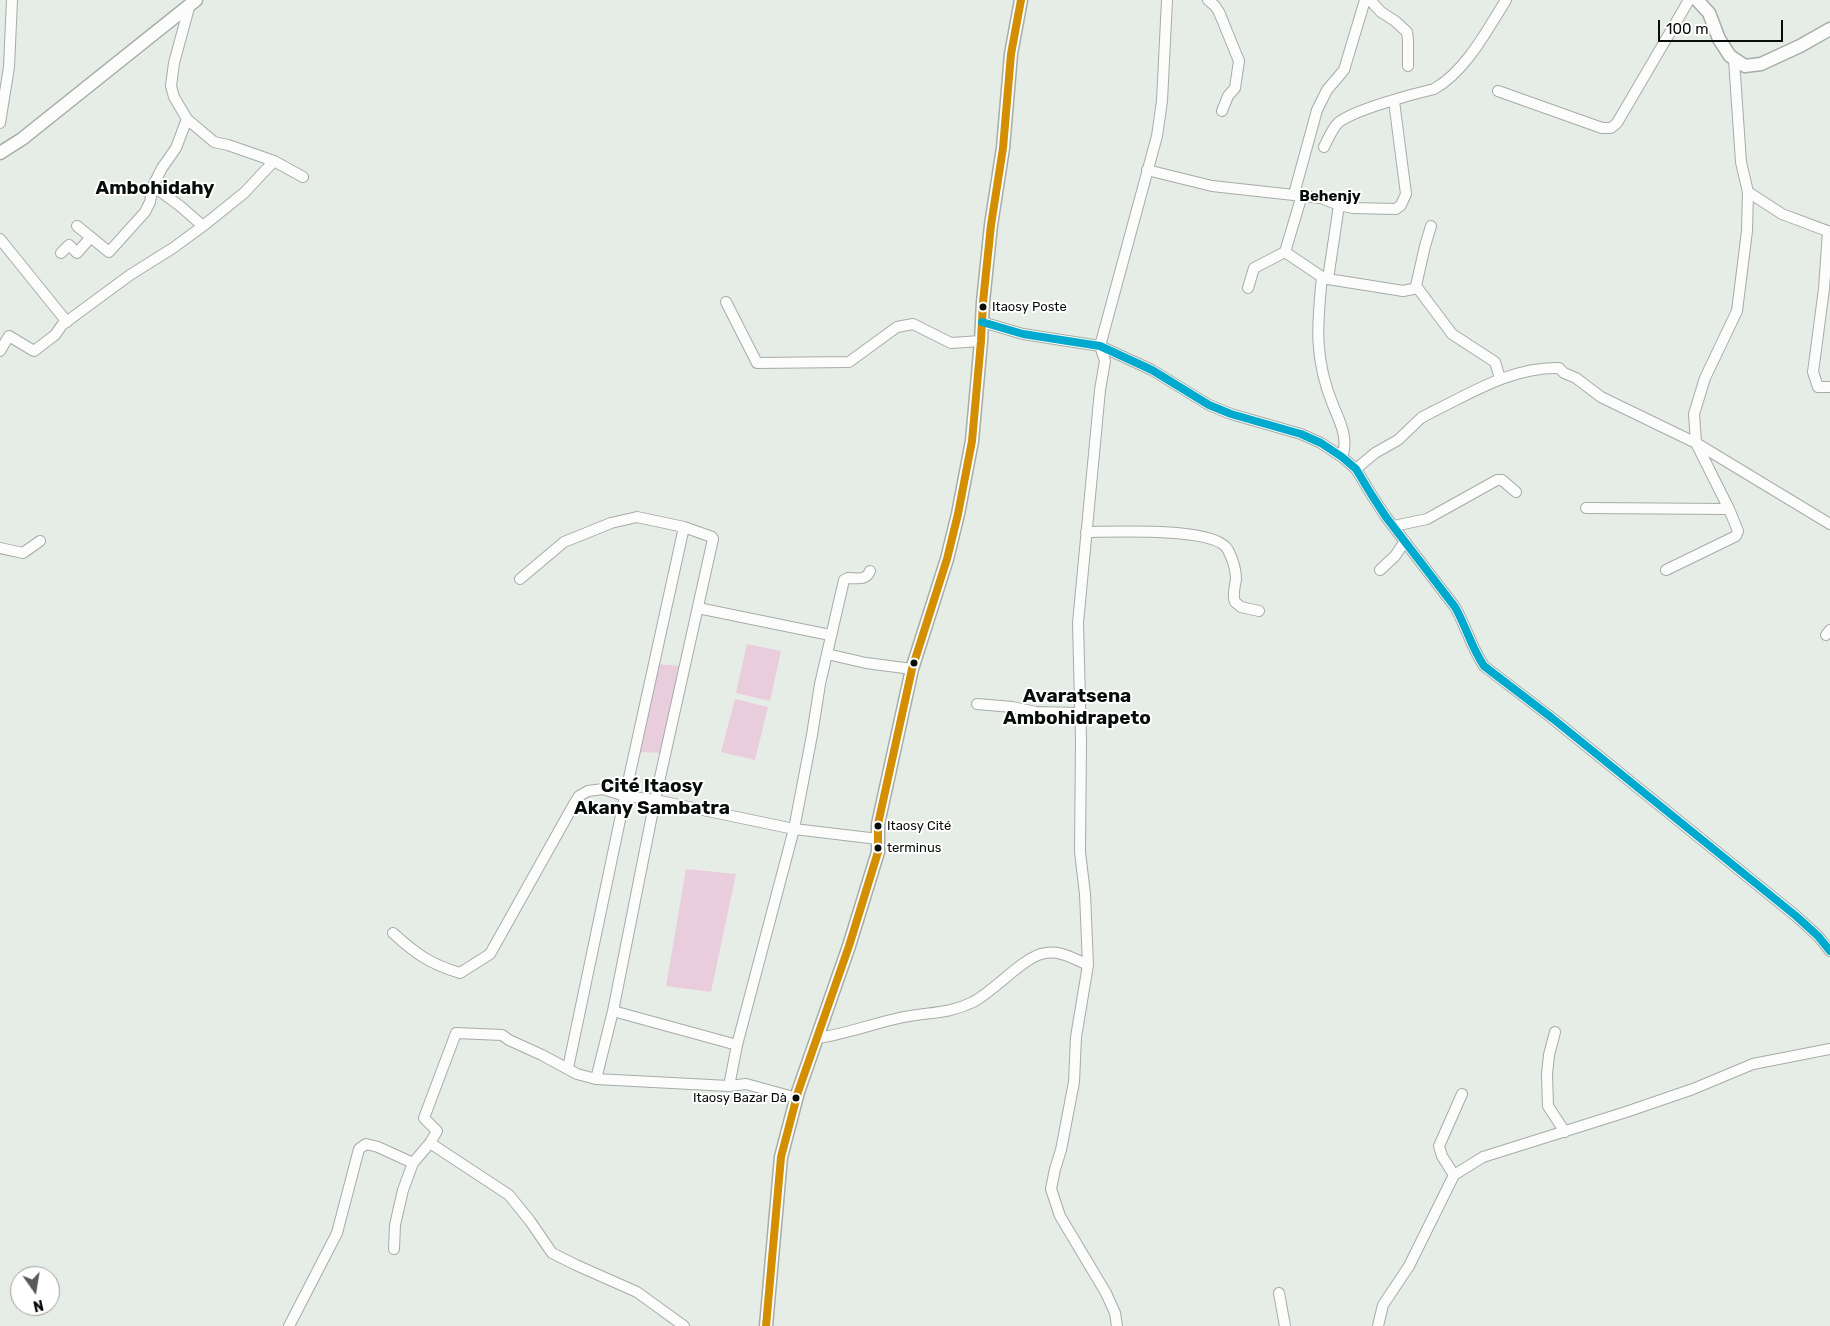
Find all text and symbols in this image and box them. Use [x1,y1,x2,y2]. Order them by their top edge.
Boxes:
scale bar [1660,10,1785,42]
text: 100 m [1666,20,1708,38]
district label: Ambohidahy [96,178,214,200]
district label: Behenjy [1299,188,1361,206]
place label: Itaosy Poste [992,299,1067,315]
marker: Itaosy Poste [978,302,988,312]
unlabelled marker [909,658,919,668]
district label: Avaratsena Ambohidrapeto [1003,686,1151,730]
district label: Cité Itaosy Akany Sambatra [574,776,730,820]
place label: Itaosy Cité [887,818,951,834]
marker: Itaosy Cité [873,821,883,831]
place label: terminus [887,840,941,856]
marker: terminus [873,843,883,853]
place label: Itaosy Bazar Dà [693,1090,787,1106]
marker: Itaosy Bazar Dà [791,1093,801,1103]
north arrow [10,1266,60,1316]
text: N [31,1296,45,1315]

